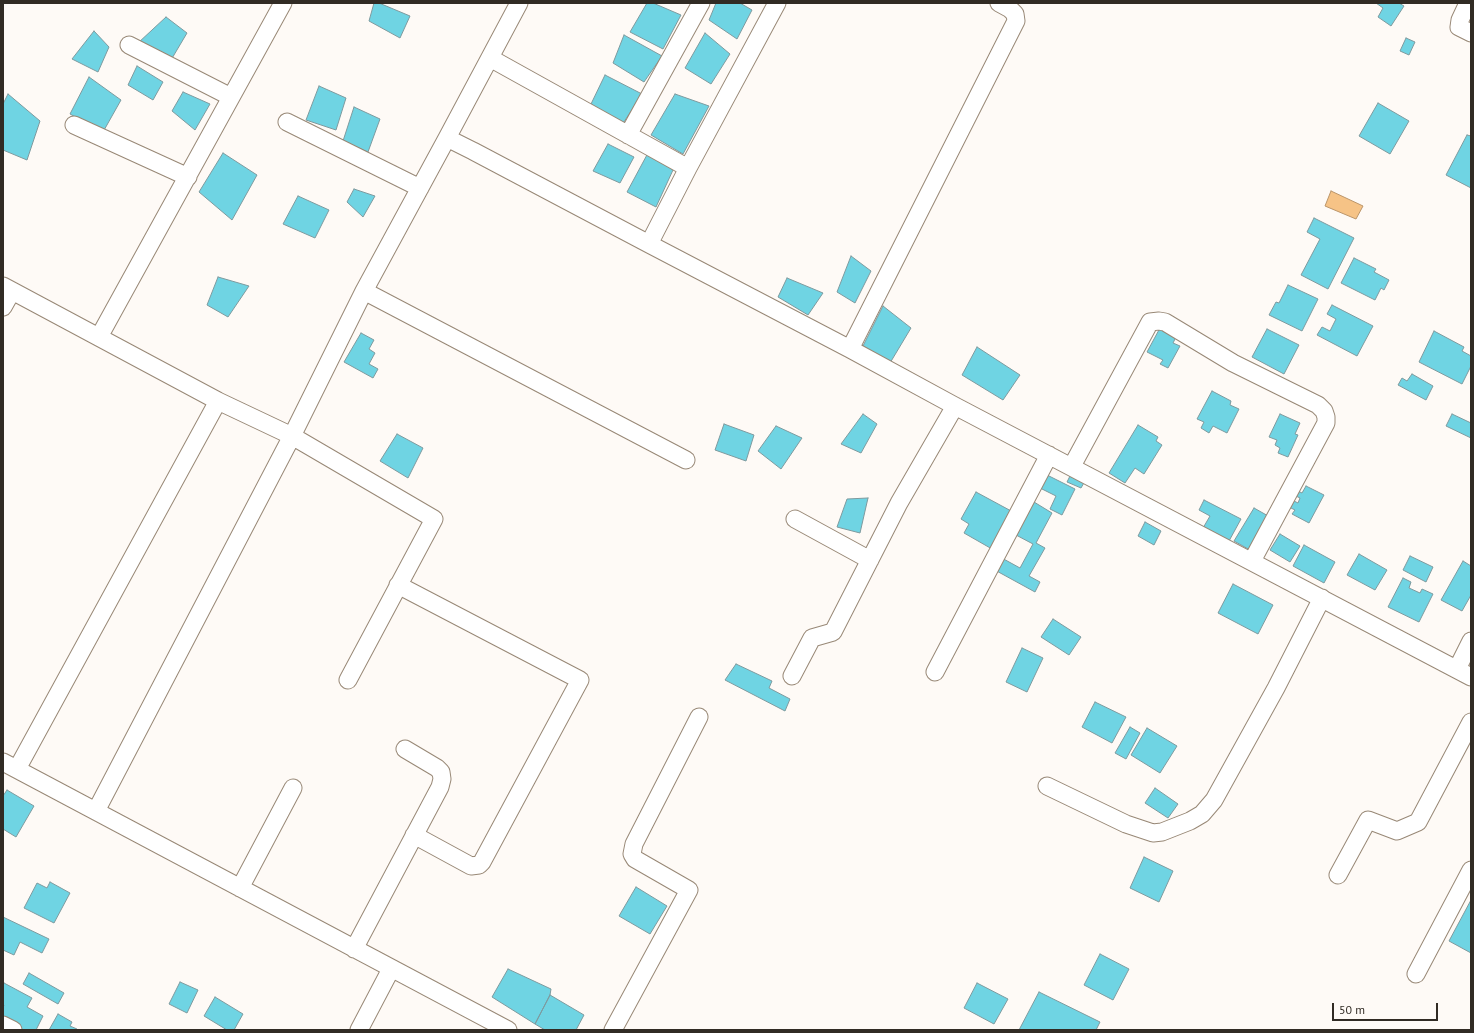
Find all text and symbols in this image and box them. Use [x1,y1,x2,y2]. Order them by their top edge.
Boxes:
scale bar [1334,995,1440,1021]
text: 50 m [1339,1002,1365,1017]

